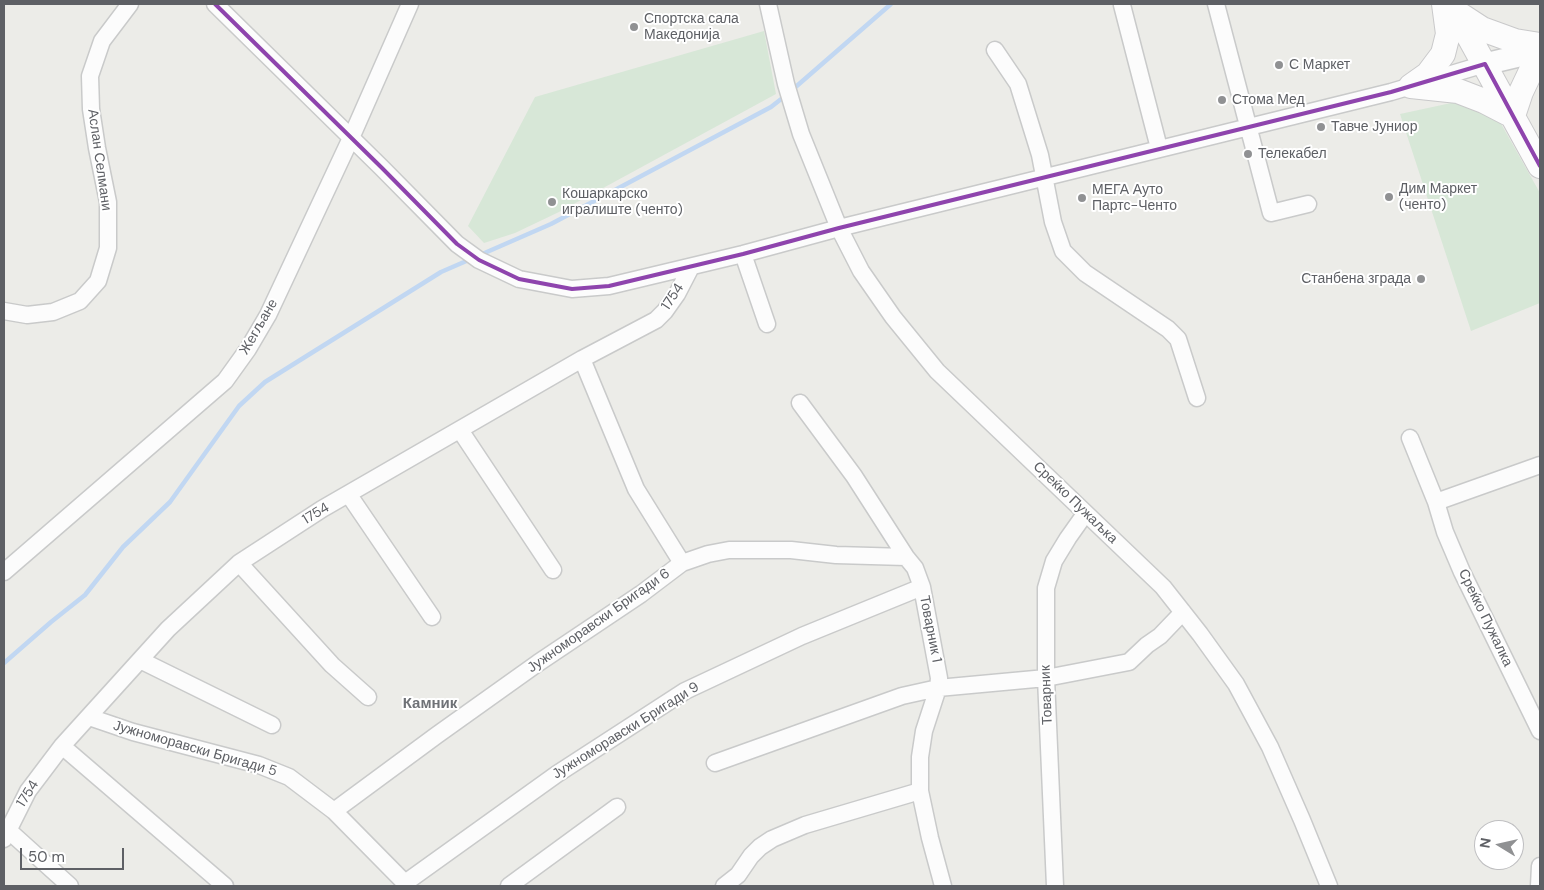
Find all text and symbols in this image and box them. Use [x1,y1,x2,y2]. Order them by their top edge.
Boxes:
place label: Спортска сала Македонија [644,11,739,44]
marker: Спортска сала Македонија [628,21,640,33]
place label: С Маркет [1289,57,1350,73]
marker: С Маркет [1273,59,1285,71]
place label: Стома Мед [1232,92,1305,108]
marker: Стома Мед [1216,94,1228,106]
street label: Аслан Селмани [84,108,114,212]
place label: Тавче Јуниор [1331,119,1417,135]
marker: Тавче Јуниор [1315,121,1327,133]
place label: Телекабел [1258,146,1327,162]
marker: Телекабел [1242,148,1254,160]
place label: Дим Маркет (ченто) [1399,181,1477,213]
place label: МЕГА Ауто Партс-Ченто [1092,182,1177,214]
place label: Кошаркарско игралиште (ченто) [562,186,683,218]
marker: Дим Маркет (ченто) [1383,191,1395,203]
marker: МЕГА Ауто Партс-Ченто [1076,192,1088,204]
marker: Кошаркарско игралиште (ченто) [546,196,558,208]
place label: Станбена зграда [1301,271,1411,287]
marker: Станбена зграда [1415,273,1427,285]
street label: 1754 [658,280,688,314]
street label: Жегљане [236,296,282,358]
street label: Среќко Пужаљка [1029,458,1121,548]
street label: 1754 [299,499,333,529]
street label: Јужноморавски Бригади 6 [525,565,673,677]
street label: Среќко Пужалка [1454,567,1516,669]
street label: Товарник 1 [915,594,945,664]
street label: Товарник [1038,665,1056,725]
street label: Јужноморавски Бригади 9 [550,679,702,783]
district label: Камник [403,695,457,713]
street label: Јужноморавски Бригади 5 [111,718,279,780]
street label: 1754 [13,777,43,811]
north arrow [1474,820,1524,870]
text: N [1475,836,1495,849]
scale bar [22,838,126,870]
text: 50 m [28,847,65,867]

